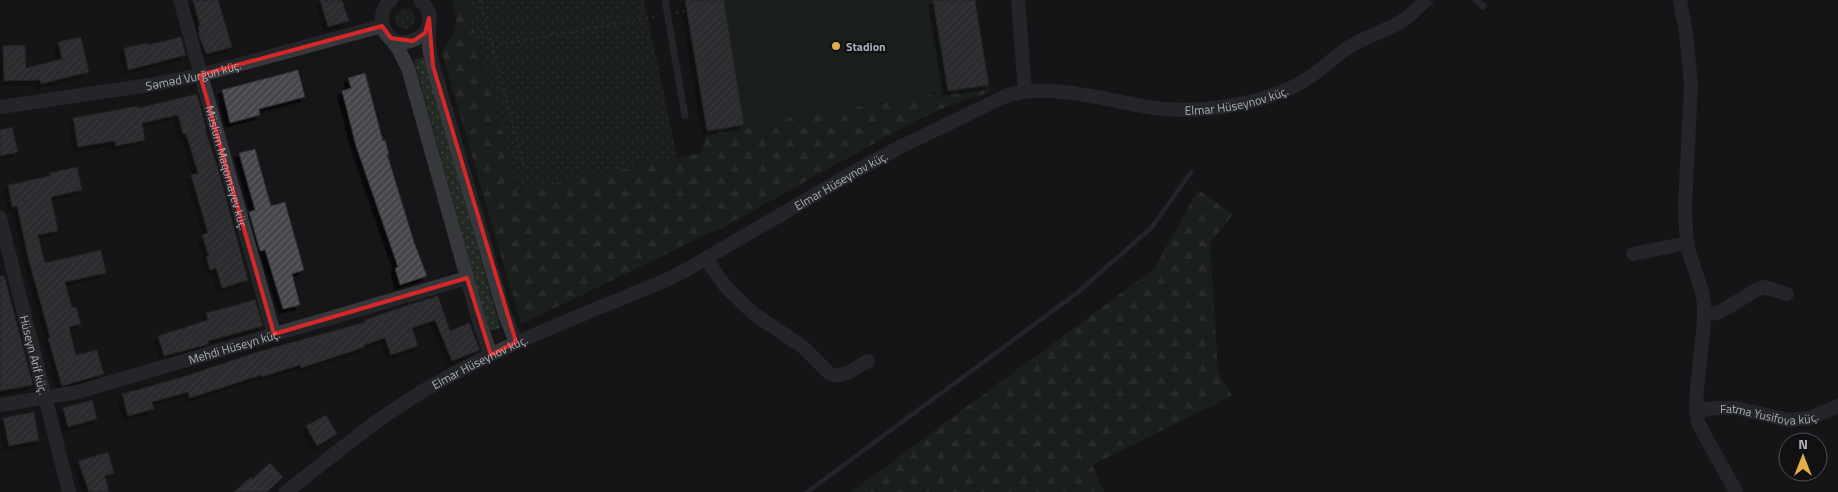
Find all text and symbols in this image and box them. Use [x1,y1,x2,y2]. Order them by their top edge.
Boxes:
place label: Stadion [846,37,886,56]
marker: Stadion [830,40,842,52]
street label: Səməd Vurğun küç. [144,55,243,95]
street label: Elmar Hüseynov küç. [1185,81,1291,119]
street label: Müslüm Maqomayev küç. [201,103,254,232]
street label: Elmar Hüseynov küç. [790,146,891,215]
street label: Hüseyn Arif küç. [15,313,54,397]
street label: Mehdi Hüseyn küç. [186,324,283,368]
street label: Elmar Hüseynov küç. [428,330,530,394]
street label: Fatma Yusifova küç. [1720,399,1821,430]
north arrow [1778,432,1828,482]
text: N [1798,433,1808,454]

